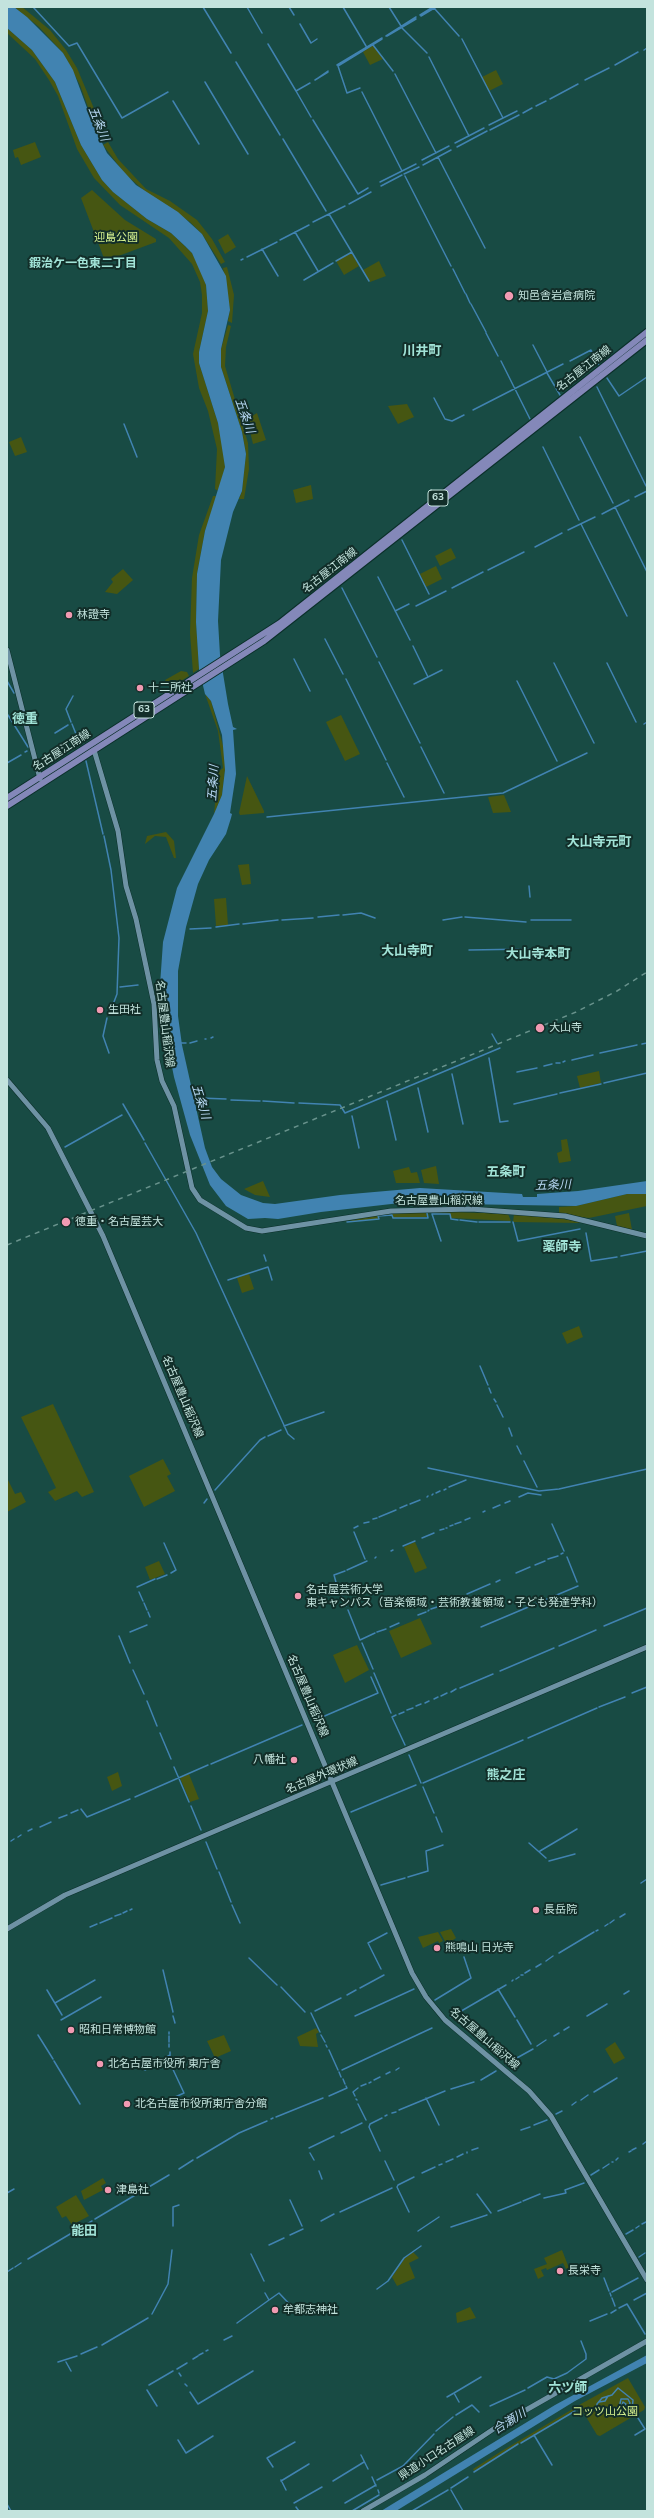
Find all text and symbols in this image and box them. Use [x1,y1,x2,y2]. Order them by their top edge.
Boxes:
water label: 五条川 [85,105,111,143]
park label: 迎島公園 [94,231,138,245]
district label: 鍜治ケ一色東二丁目 [29,257,137,271]
place label: 知邑舎岩倉病院 [518,289,595,303]
marker: 知邑舎岩倉病院 [503,290,515,302]
street label: 名古屋江南線 [554,343,614,395]
district label: 川井町 [403,344,441,360]
water label: 五条川 [231,397,257,435]
road number: 63 [428,490,448,506]
street label: 名古屋江南線 [300,545,360,597]
place label: 林證寺 [77,608,110,622]
marker: 林證寺 [64,610,74,620]
place label: 十二所社 [148,681,192,695]
marker: 十二所社 [135,683,145,693]
road number: 63 [134,702,154,718]
district label: 徳重 [12,712,38,728]
street label: 名古屋江南線 [31,727,93,775]
water label: 五条川 [206,765,222,801]
district label: 大山寺元町 [567,835,631,851]
district label: 大山寺町 [381,944,433,960]
district label: 大山寺本町 [506,947,570,963]
street label: 名古屋豊山稲沢線 [152,980,176,1068]
place label: 生田社 [108,1003,141,1017]
marker: 生田社 [95,1005,105,1015]
place label: 大山寺 [549,1021,582,1035]
marker: 大山寺 [534,1022,546,1034]
water label: 五条川 [188,1083,212,1121]
district label: 五条町 [487,1165,525,1181]
water label: 五条川 [535,1178,571,1194]
street label: 名古屋豊山稲沢線 [395,1194,483,1208]
place label: 徳重・名古屋芸大 [75,1215,163,1229]
marker: 徳重・名古屋芸大 [60,1216,72,1228]
district label: 薬師寺 [543,1240,581,1256]
street label: 名古屋豊山稲沢線 [159,1354,205,1440]
place label: 名古屋芸術大学 東キャンパス（音楽領域・芸術教養領域・子ども発達学科） [306,1583,603,1609]
marker: 名古屋芸術大学 東キャンパス（音楽領域・芸術教養領域・子ども発達学科） [293,1591,303,1601]
street label: 名古屋豊山稲沢線 [284,1653,330,1739]
place label: 八幡社 [253,1753,286,1767]
street label: 名古屋外環状線 [284,1755,360,1797]
marker: 八幡社 [289,1755,299,1765]
district label: 熊之庄 [487,1768,525,1784]
place label: 長岳院 [544,1903,577,1917]
marker: 長岳院 [531,1905,541,1915]
place label: 熊鳴山 日光寺 [445,1941,514,1955]
marker: 熊鳴山 日光寺 [432,1943,442,1953]
street label: 名古屋豊山稲沢線 [446,2005,522,2073]
place label: 昭和日常博物館 [79,2023,156,2037]
marker: 昭和日常博物館 [66,2025,76,2035]
place label: 北名古屋市役所 東庁舎 [108,2057,221,2071]
marker: 北名古屋市役所 東庁舎 [95,2059,105,2069]
place label: 北名古屋市役所東庁舎分館 [135,2097,267,2111]
marker: 北名古屋市役所東庁舎分館 [122,2099,132,2109]
place label: 津島社 [116,2183,149,2197]
marker: 津島社 [103,2185,113,2195]
district label: 能田 [71,2224,97,2240]
place label: 長栄寺 [568,2264,601,2278]
marker: 長栄寺 [555,2266,565,2276]
place label: 牟都志神社 [283,2303,338,2317]
marker: 牟都志神社 [270,2305,280,2315]
district label: 六ツ師 [549,2381,587,2397]
park label: コッツ山公園 [572,2405,638,2419]
water label: 合瀬川 [491,2406,529,2438]
street label: 県道小口名古屋線 [397,2425,477,2483]

